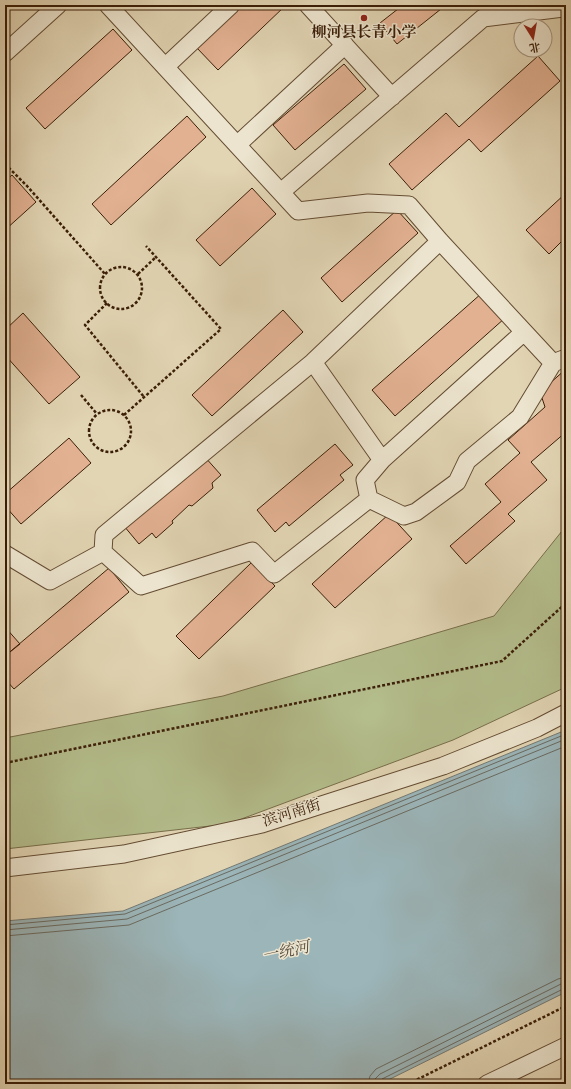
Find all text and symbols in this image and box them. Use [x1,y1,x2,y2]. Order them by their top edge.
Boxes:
marker: 柳河县长青小学 [359,13,369,23]
north arrow [513,18,553,58]
place label: 柳河县长青小学 [311,23,417,44]
text: 北 [528,38,542,56]
street label: 滨河南街 [260,795,324,833]
water label: 一统河 [260,936,315,969]

